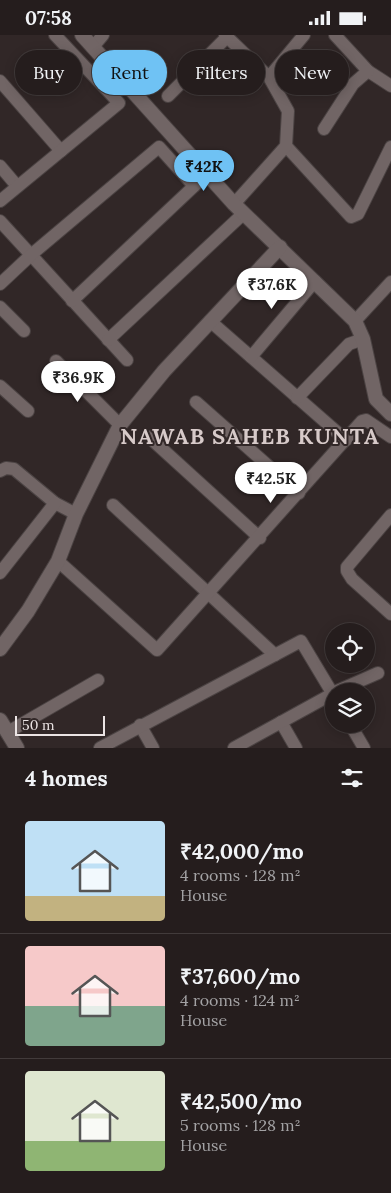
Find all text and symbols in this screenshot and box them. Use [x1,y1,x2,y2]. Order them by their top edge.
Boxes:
text: 07:58 [25,6,72,30]
chip: Buy [15,50,82,95]
chip: Rent [92,50,167,95]
chip: Filters [177,50,265,95]
chip: New [275,50,349,95]
pin: ₹42K [174,149,234,192]
text: ₹42K [185,156,223,176]
pin: ₹37.6K [231,267,313,310]
text: ₹37.6K [248,274,296,294]
pin: ₹36.9K [37,361,119,403]
text: ₹36.9K [52,367,104,387]
district label: NAWAB SAHEB KUNTA [120,422,380,450]
pin: ₹42.5K [230,461,312,504]
text: ₹42.5K [246,468,296,488]
map controls [325,623,375,733]
button: locate [325,623,375,673]
button: layers [325,683,375,733]
scale bar [15,713,105,736]
text: 50 m [22,716,55,734]
icon: filters [338,764,366,792]
text: 4 homes [25,765,108,792]
text: ₹42,000/mo [180,838,304,865]
icon: home [65,841,125,901]
text: 4 rooms · 128 m² [180,865,301,885]
text: House [180,885,227,905]
text: ₹37,600/mo [180,963,300,990]
icon: home [65,966,125,1026]
text: 4 rooms · 124 m² [180,990,300,1010]
text: House [180,1010,227,1030]
text: ₹42,500/mo [180,1088,302,1115]
icon: home [65,1091,125,1151]
text: 5 rooms · 128 m² [180,1115,301,1135]
text: House [180,1135,227,1155]

